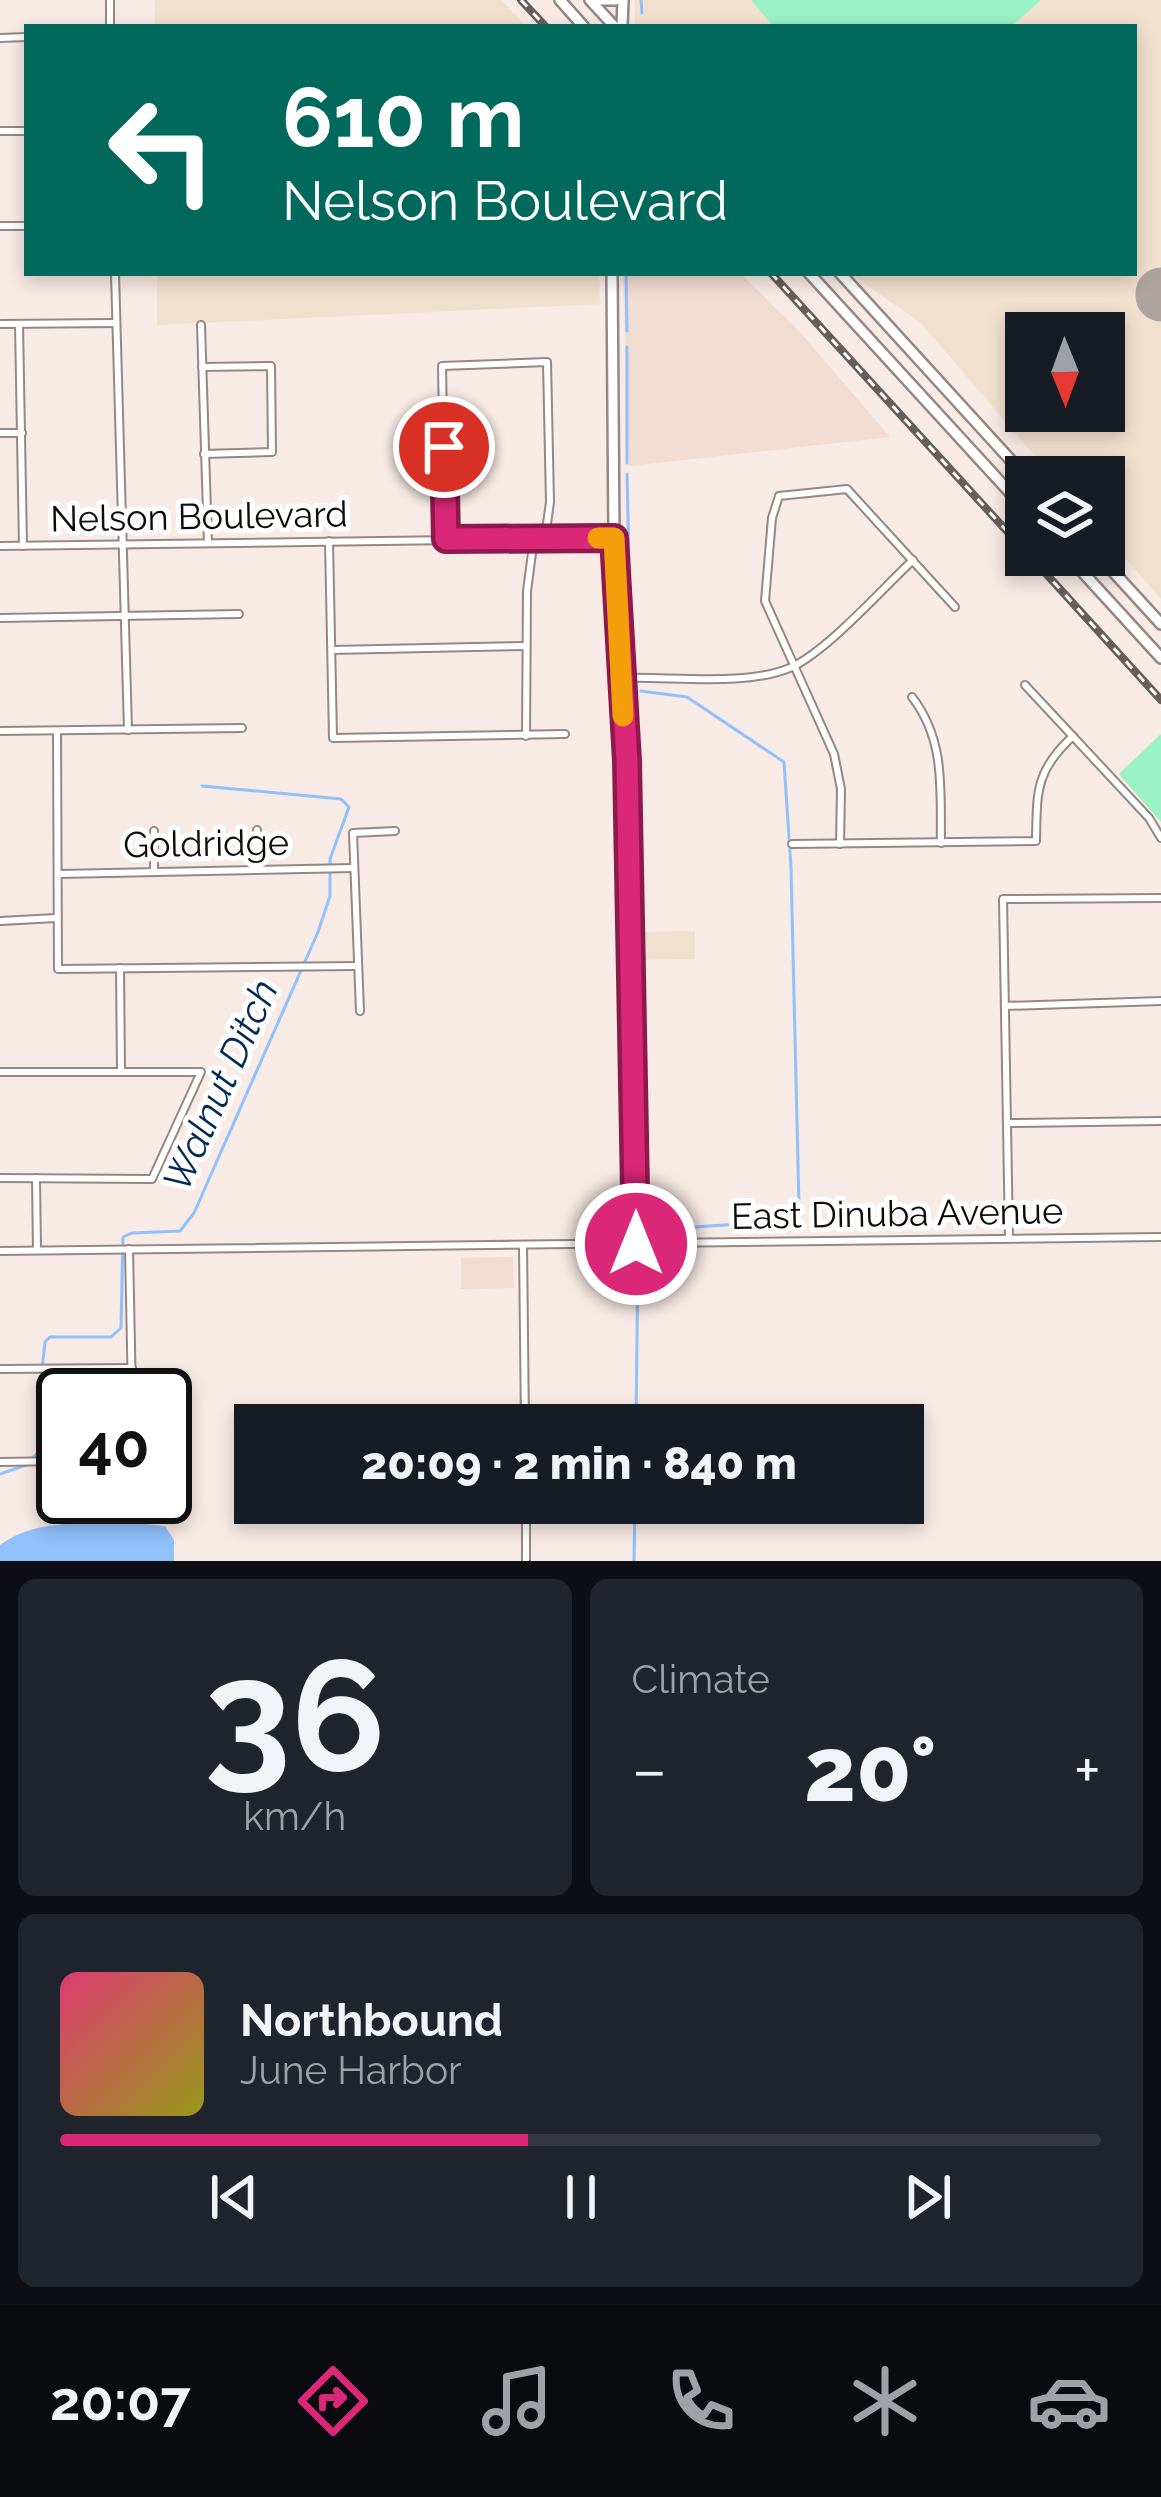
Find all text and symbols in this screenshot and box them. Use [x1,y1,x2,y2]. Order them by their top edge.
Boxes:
text: 610 m [282,68,524,167]
icon: left [84,72,240,228]
text: Nelson Boulevard [282,169,728,233]
north arrow [1005,312,1125,432]
map controls [1005,312,1125,576]
pin [393,396,495,498]
icon: arrive [411,414,477,480]
button: layers [1005,456,1125,576]
street label: Nelson Boulevard [50,492,348,540]
street label: Goldridge [123,821,289,865]
water label: Walnut Ditch [153,972,287,1198]
position arrow [573,1181,699,1307]
street label: East Dinuba Avenue [731,1189,1063,1237]
speed limit sign: 40 [36,1368,192,1524]
text: 20:09 · 2 min · 840 m [361,1437,797,1490]
text: 36 [204,1623,386,1807]
text: Climate [632,1656,770,1702]
text: 20° [804,1716,937,1822]
text: − [632,1731,667,1808]
text: + [1074,1731,1101,1808]
text: km/h [243,1793,346,1839]
text: Northbound [240,1994,503,2047]
text: June Harbor [240,2047,462,2093]
icon: previous [201,2164,267,2230]
icon: pause [548,2164,614,2230]
icon: next [895,2164,961,2230]
icon: directions [291,2359,375,2443]
icon: music [475,2359,559,2443]
icon: phone [659,2359,743,2443]
icon: climate [843,2359,927,2443]
icon: car [1027,2359,1111,2443]
text: 20:07 [50,2369,190,2433]

